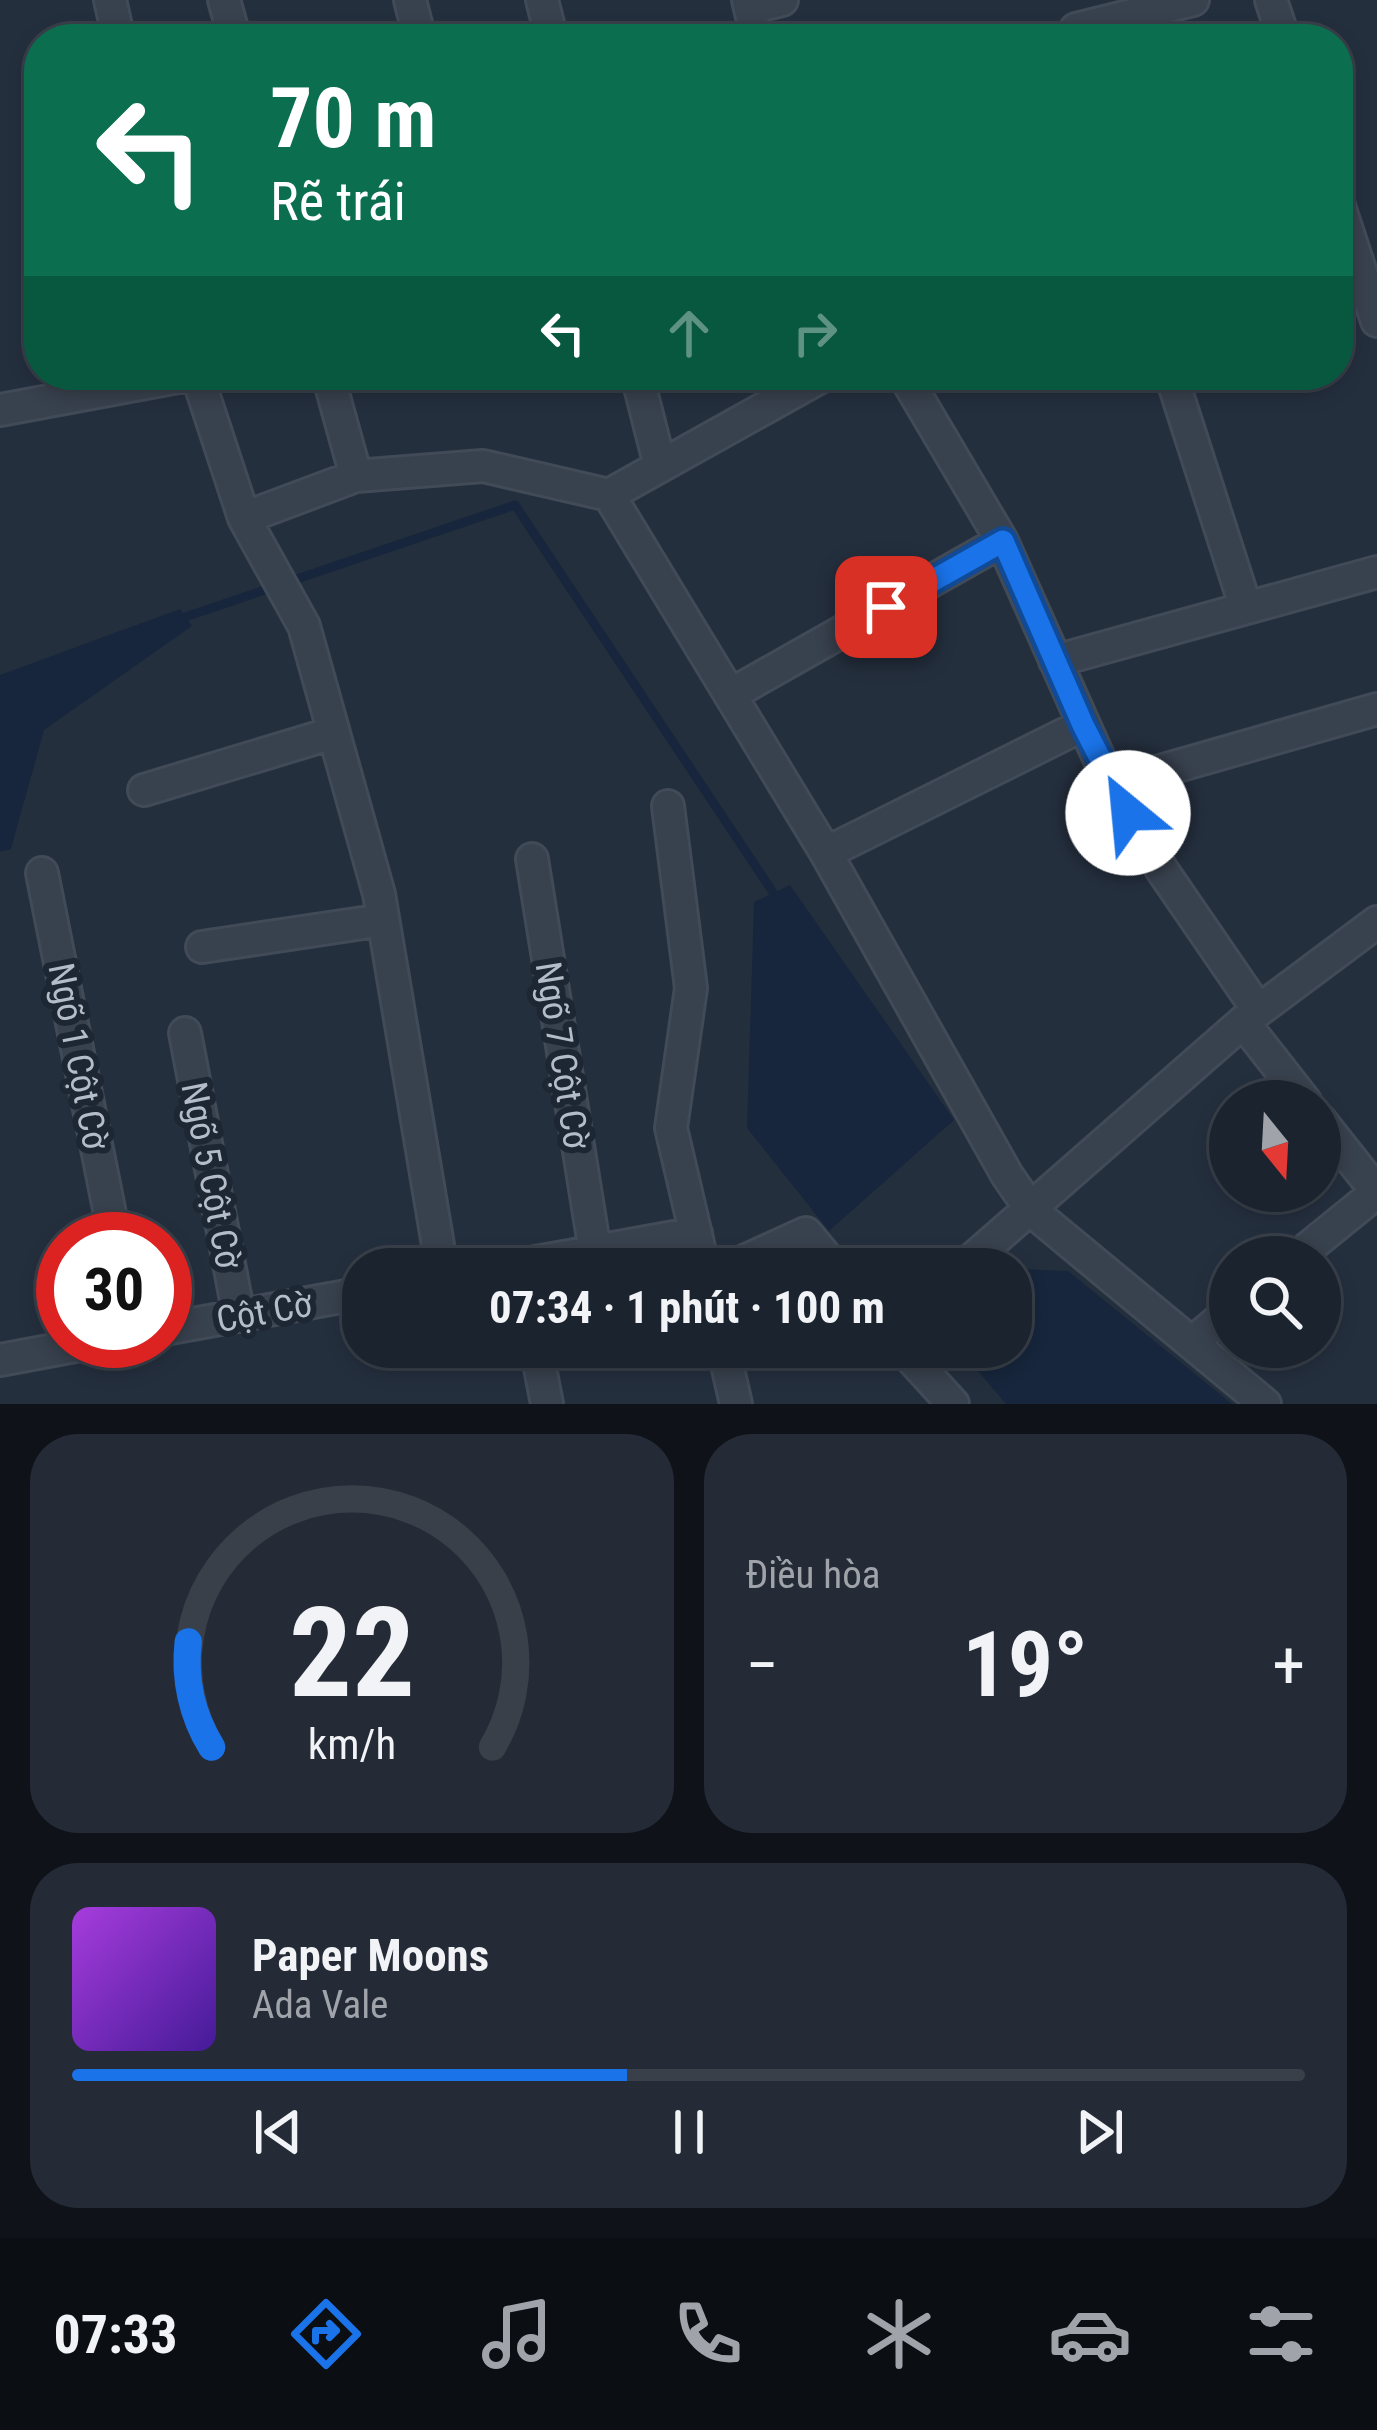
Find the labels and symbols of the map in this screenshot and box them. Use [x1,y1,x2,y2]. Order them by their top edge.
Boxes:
pin [835,556,937,658]
position arrow [1065,750,1191,876]
street label: Ngõ 7 Cột Cờ [527,959,598,1152]
street label: Ngõ 1 Cột Cờ [39,960,117,1153]
street label: Ngõ 5 Cột Cờ [172,1079,250,1272]
north arrow [1209,1080,1341,1212]
speed limit sign: 30 [36,1212,192,1368]
street label: Cột Cờ [213,1283,316,1341]

